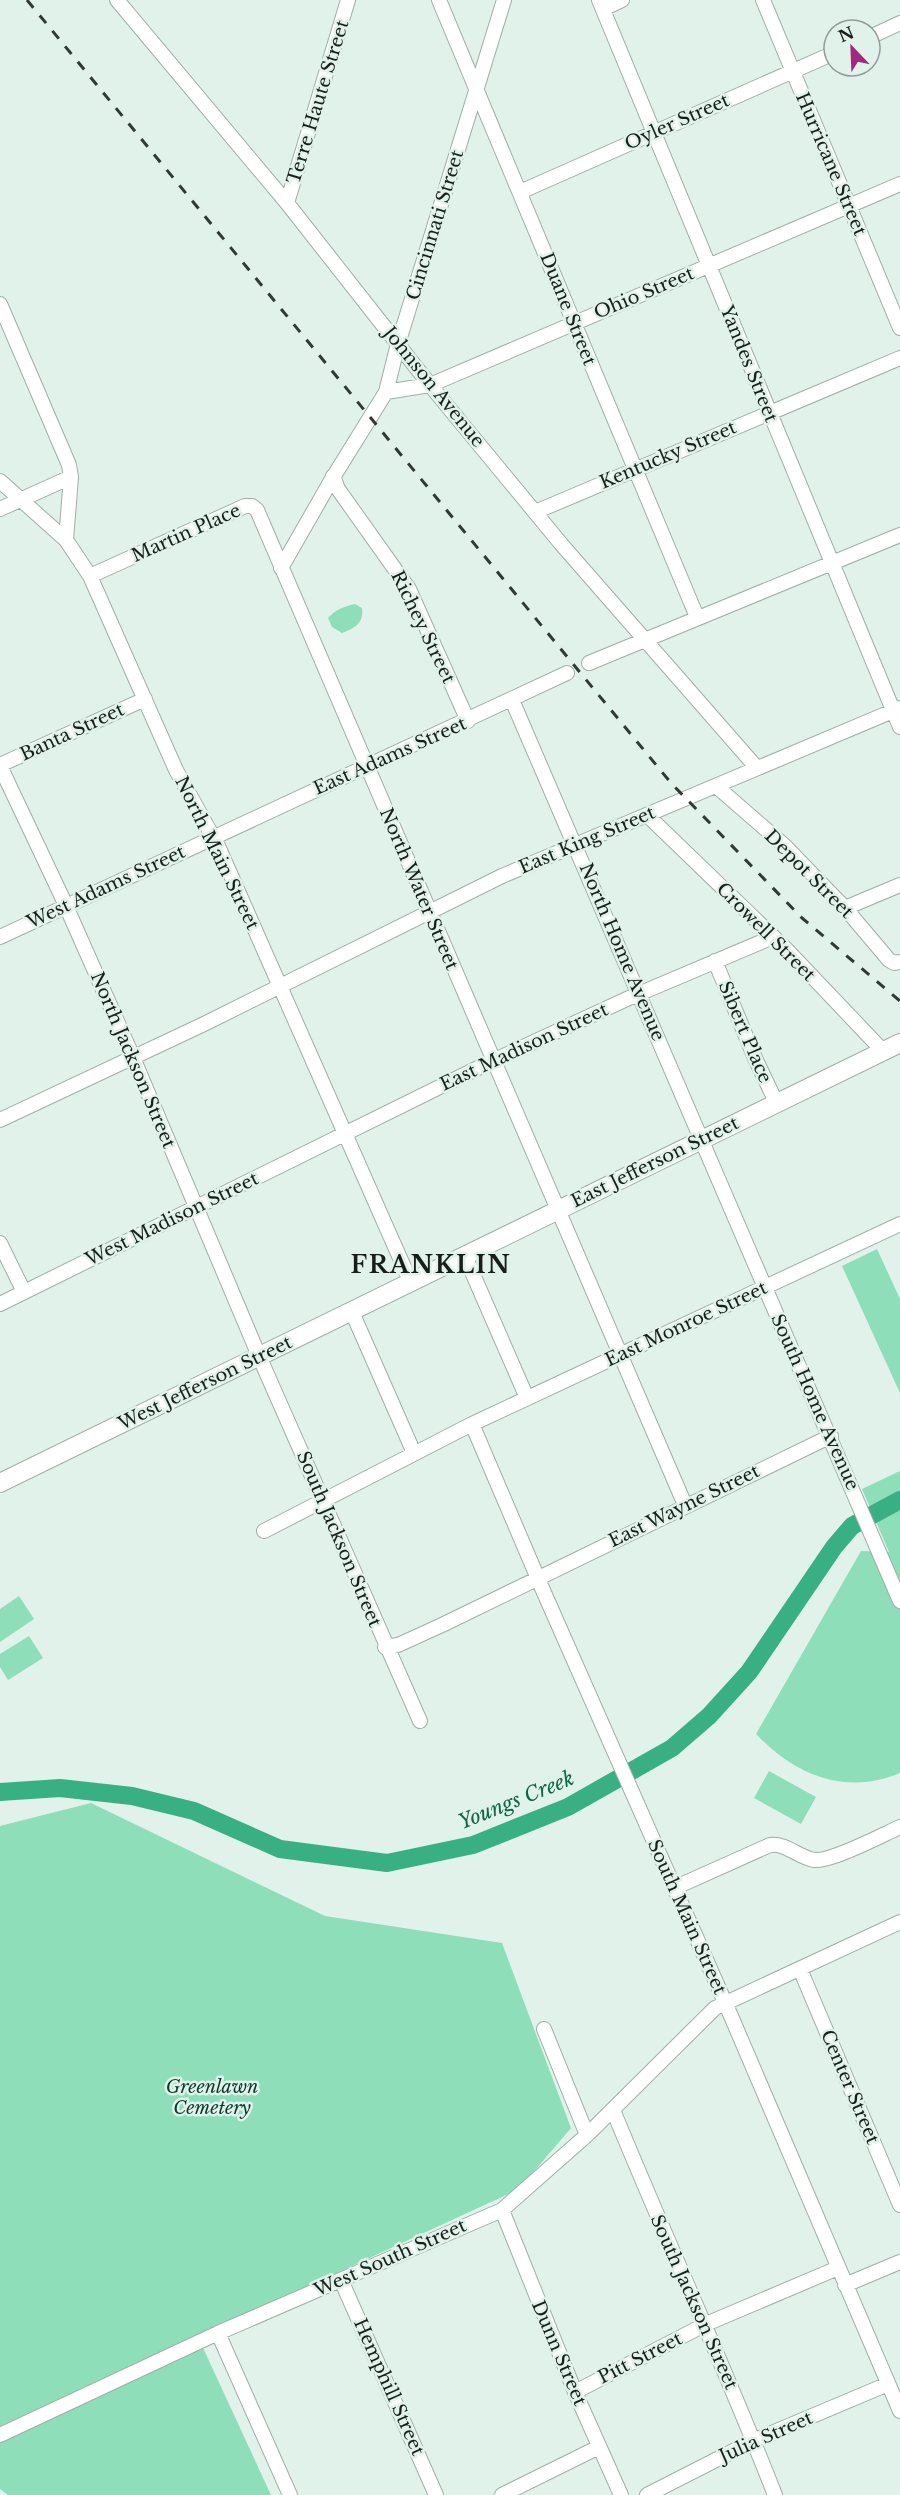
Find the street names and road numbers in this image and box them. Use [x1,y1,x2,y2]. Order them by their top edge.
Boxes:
street label: Terre Haute Street [283,17,353,187]
street label: Oyler Street [621,89,733,155]
street label: Hurricane Street [791,89,871,239]
street label: Cincinnati Street [402,147,468,303]
street label: Duane Street [535,249,601,369]
street label: Ohio Street [591,262,697,324]
street label: Yandes Street [715,302,782,426]
street label: Johnson Avenue [377,321,489,452]
street label: Kentucky Street [596,416,740,494]
street label: Martin Place [128,499,244,567]
street label: Richey Street [386,567,460,687]
street label: Banta Street [17,698,128,766]
street label: East Adams Street [310,712,470,800]
street label: North Main Street [170,773,264,933]
street label: East King Street [516,801,659,879]
street label: North Water Street [375,805,463,973]
street label: Depot Street [760,825,858,923]
street label: West Adams Street [22,841,189,934]
street label: North Home Avenue [575,860,669,1044]
street label: Crowell Street [712,878,820,986]
street label: North Jackson Street [86,969,180,1152]
street label: Sibert Place [714,978,776,1086]
street label: East Madison Street [437,998,612,1096]
street label: East Jefferson Street [568,1112,743,1212]
street label: West Madison Street [81,1167,262,1271]
street label: East Monroe Street [601,1277,771,1371]
street label: South Home Avenue [766,1311,864,1493]
street label: West Jefferson Street [114,1331,296,1435]
street label: South Jackson Street [292,1448,386,1630]
street label: East Wayne Street [605,1460,763,1552]
street label: South Main Street [643,1836,731,1998]
street label: Center Street [816,2027,884,2147]
street label: South Jackson Street [646,2211,742,2393]
street label: West South Street [310,2214,470,2302]
street label: Dunn Street [527,2297,591,2409]
street label: Hemphill Street [349,2315,429,2459]
street label: Pitt Street [594,2327,686,2389]
street label: Julia Street [714,2407,816,2468]

